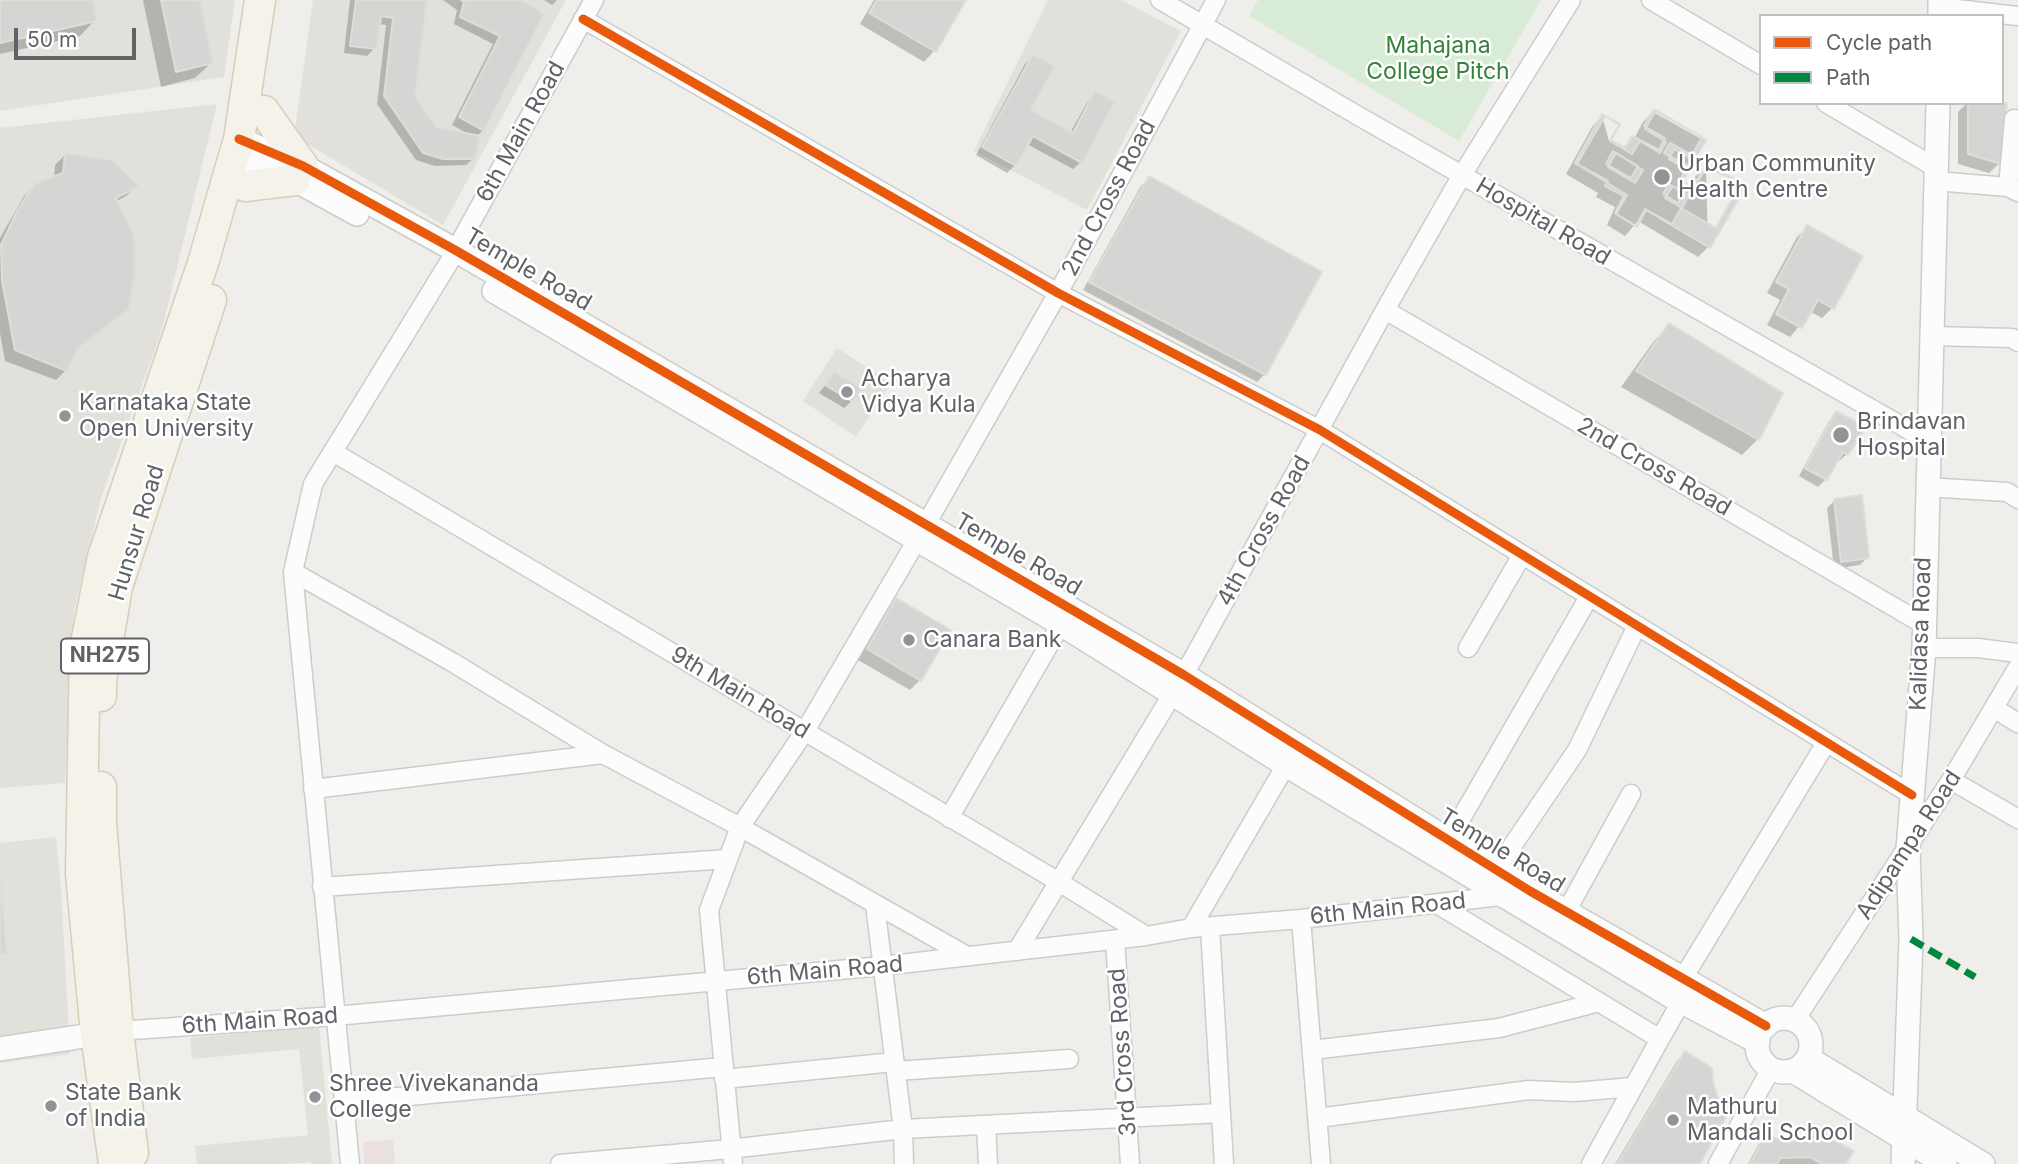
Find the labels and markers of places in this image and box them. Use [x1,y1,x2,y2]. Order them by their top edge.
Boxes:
place label: Urban Community Health Centre [1678,150,1876,204]
marker: Urban Community Health Centre [1652,167,1672,187]
place label: Acharya Vidya Kula [861,365,976,419]
marker: Acharya Vidya Kula [839,384,855,400]
place label: Karnataka State Open University [79,389,254,443]
marker: Karnataka State Open University [57,408,73,424]
place label: Brindavan Hospital [1857,408,1966,462]
marker: Brindavan Hospital [1831,425,1851,445]
place label: Canara Bank [923,626,1061,654]
marker: Canara Bank [901,632,917,648]
place label: Shree Vivekananda College [329,1070,539,1124]
place label: State Bank of India [65,1079,182,1133]
marker: Shree Vivekananda College [307,1089,323,1105]
place label: Mathuru Mandali School [1687,1093,1854,1147]
marker: State Bank of India [43,1098,59,1114]
marker: Mathuru Mandali School [1665,1112,1681,1128]

